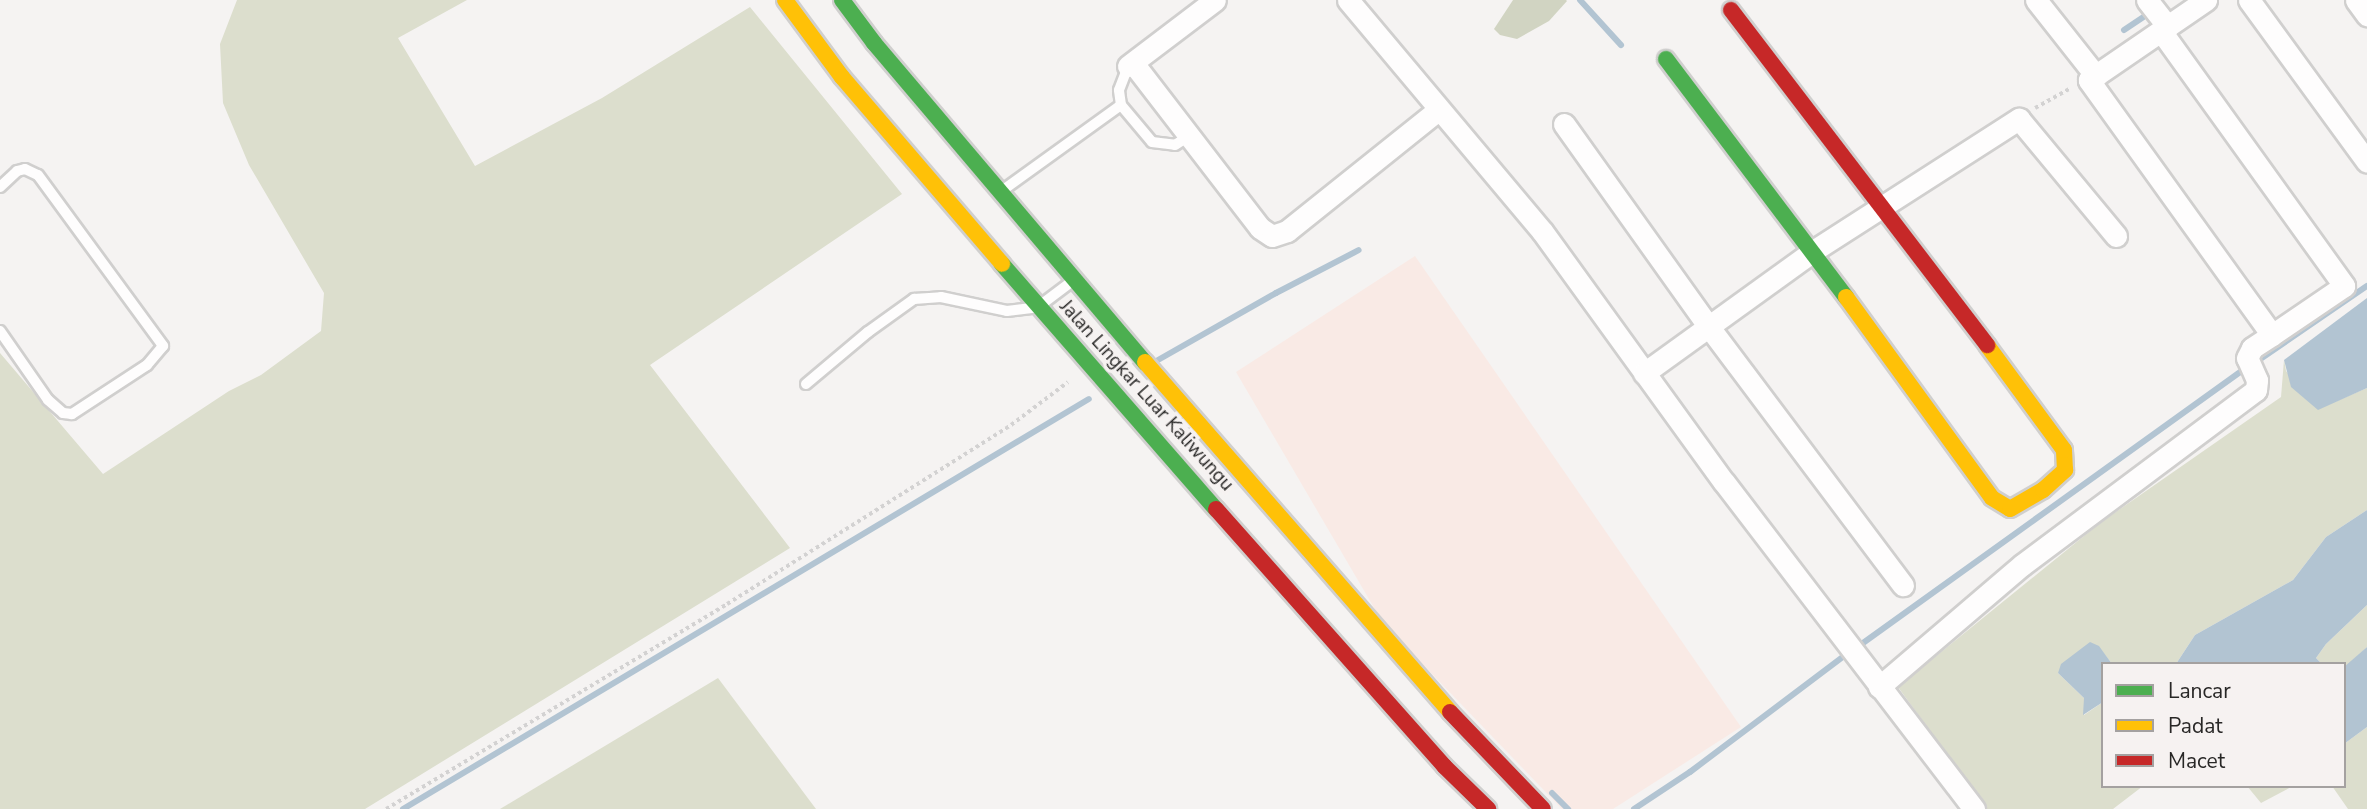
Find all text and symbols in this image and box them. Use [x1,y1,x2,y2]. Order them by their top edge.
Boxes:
street label: Jalan Lingkar Luar Kaliwungu [1054,296,1238,496]
legend [2101,662,2346,788]
text: Lancar [2168,677,2231,705]
text: Padat [2168,712,2223,740]
text: Macet [2168,747,2225,775]

